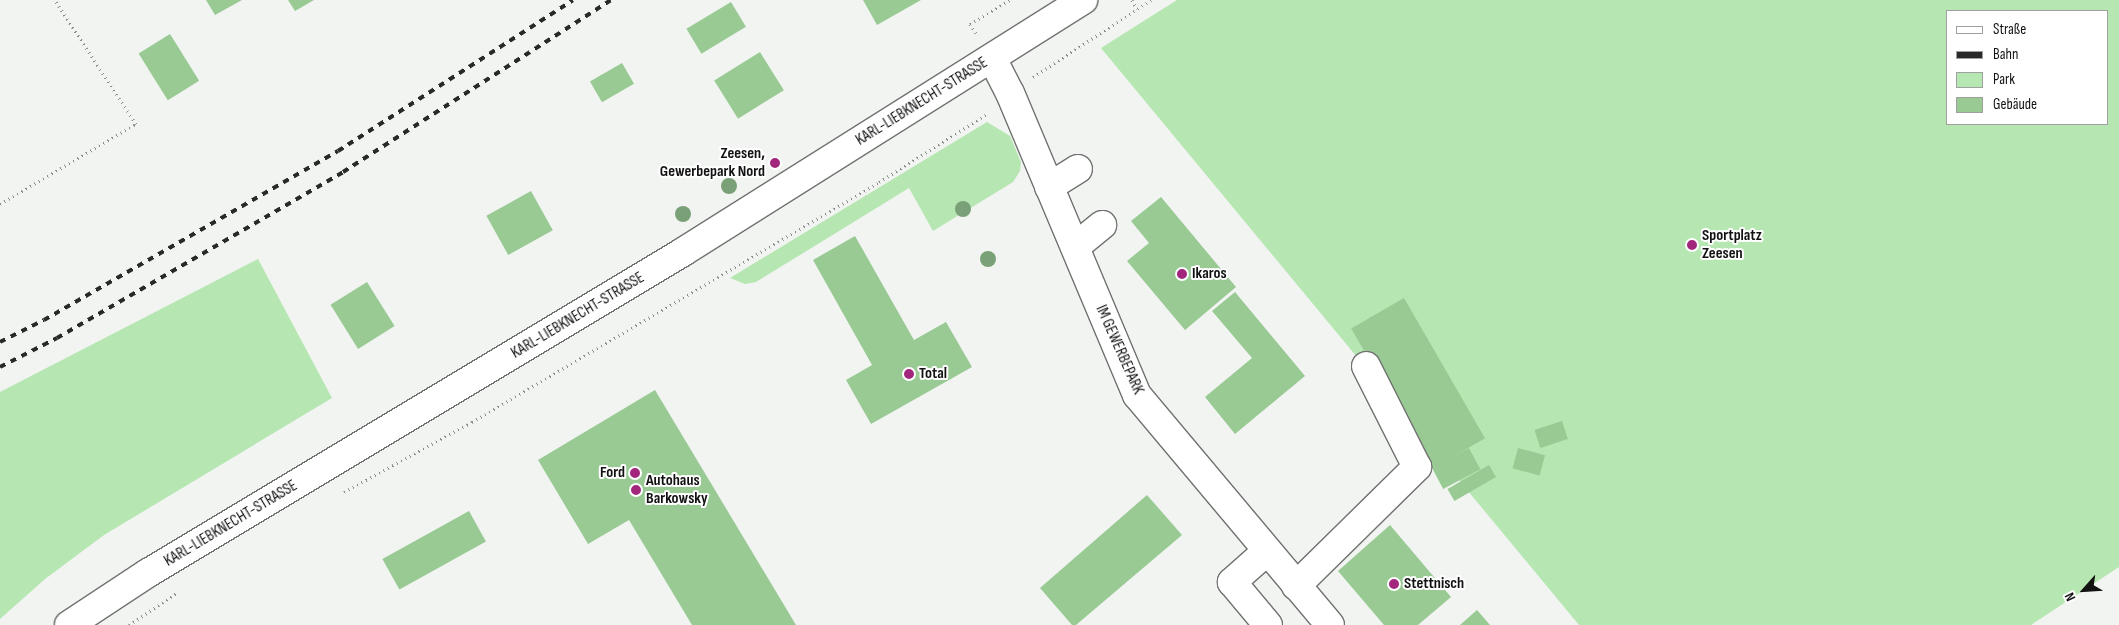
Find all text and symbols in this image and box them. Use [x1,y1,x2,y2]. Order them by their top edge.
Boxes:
legend [1946,10,2109,125]
text: Straße [1993,20,2026,39]
text: Bahn [1993,45,2018,64]
street label: KARL-LIEBKNECHT-STRASSE [853,54,991,150]
text: Park [1993,70,2015,89]
text: Gebäude [1993,95,2037,114]
place label: Zeesen, Gewerbepark Nord [660,144,765,182]
marker: Zeesen, Gewerbepark Nord [769,157,781,169]
place label: Sportplatz Zeesen [1702,226,1762,264]
marker: Sportplatz Zeesen [1686,239,1698,251]
place label: Ikaros [1192,264,1227,284]
marker: Ikaros [1176,268,1188,280]
street label: KARL-LIEBKNECHT-STRASSE [508,269,648,363]
street label: IM GEWERBEPARK [1091,302,1147,398]
place label: Total [919,364,947,384]
marker: Total [903,368,915,380]
place label: Ford [600,463,625,483]
marker: Ford [629,467,641,479]
place label: Autohaus Barkowsky [646,471,708,509]
street label: KARL-LIEBKNECHT-STRASSE [161,477,301,571]
marker: Autohaus Barkowsky [630,484,642,496]
north arrow [2059,565,2109,615]
place label: Stettnisch [1404,574,1464,594]
marker: Stettnisch [1388,578,1400,590]
text: N [2061,590,2079,604]

